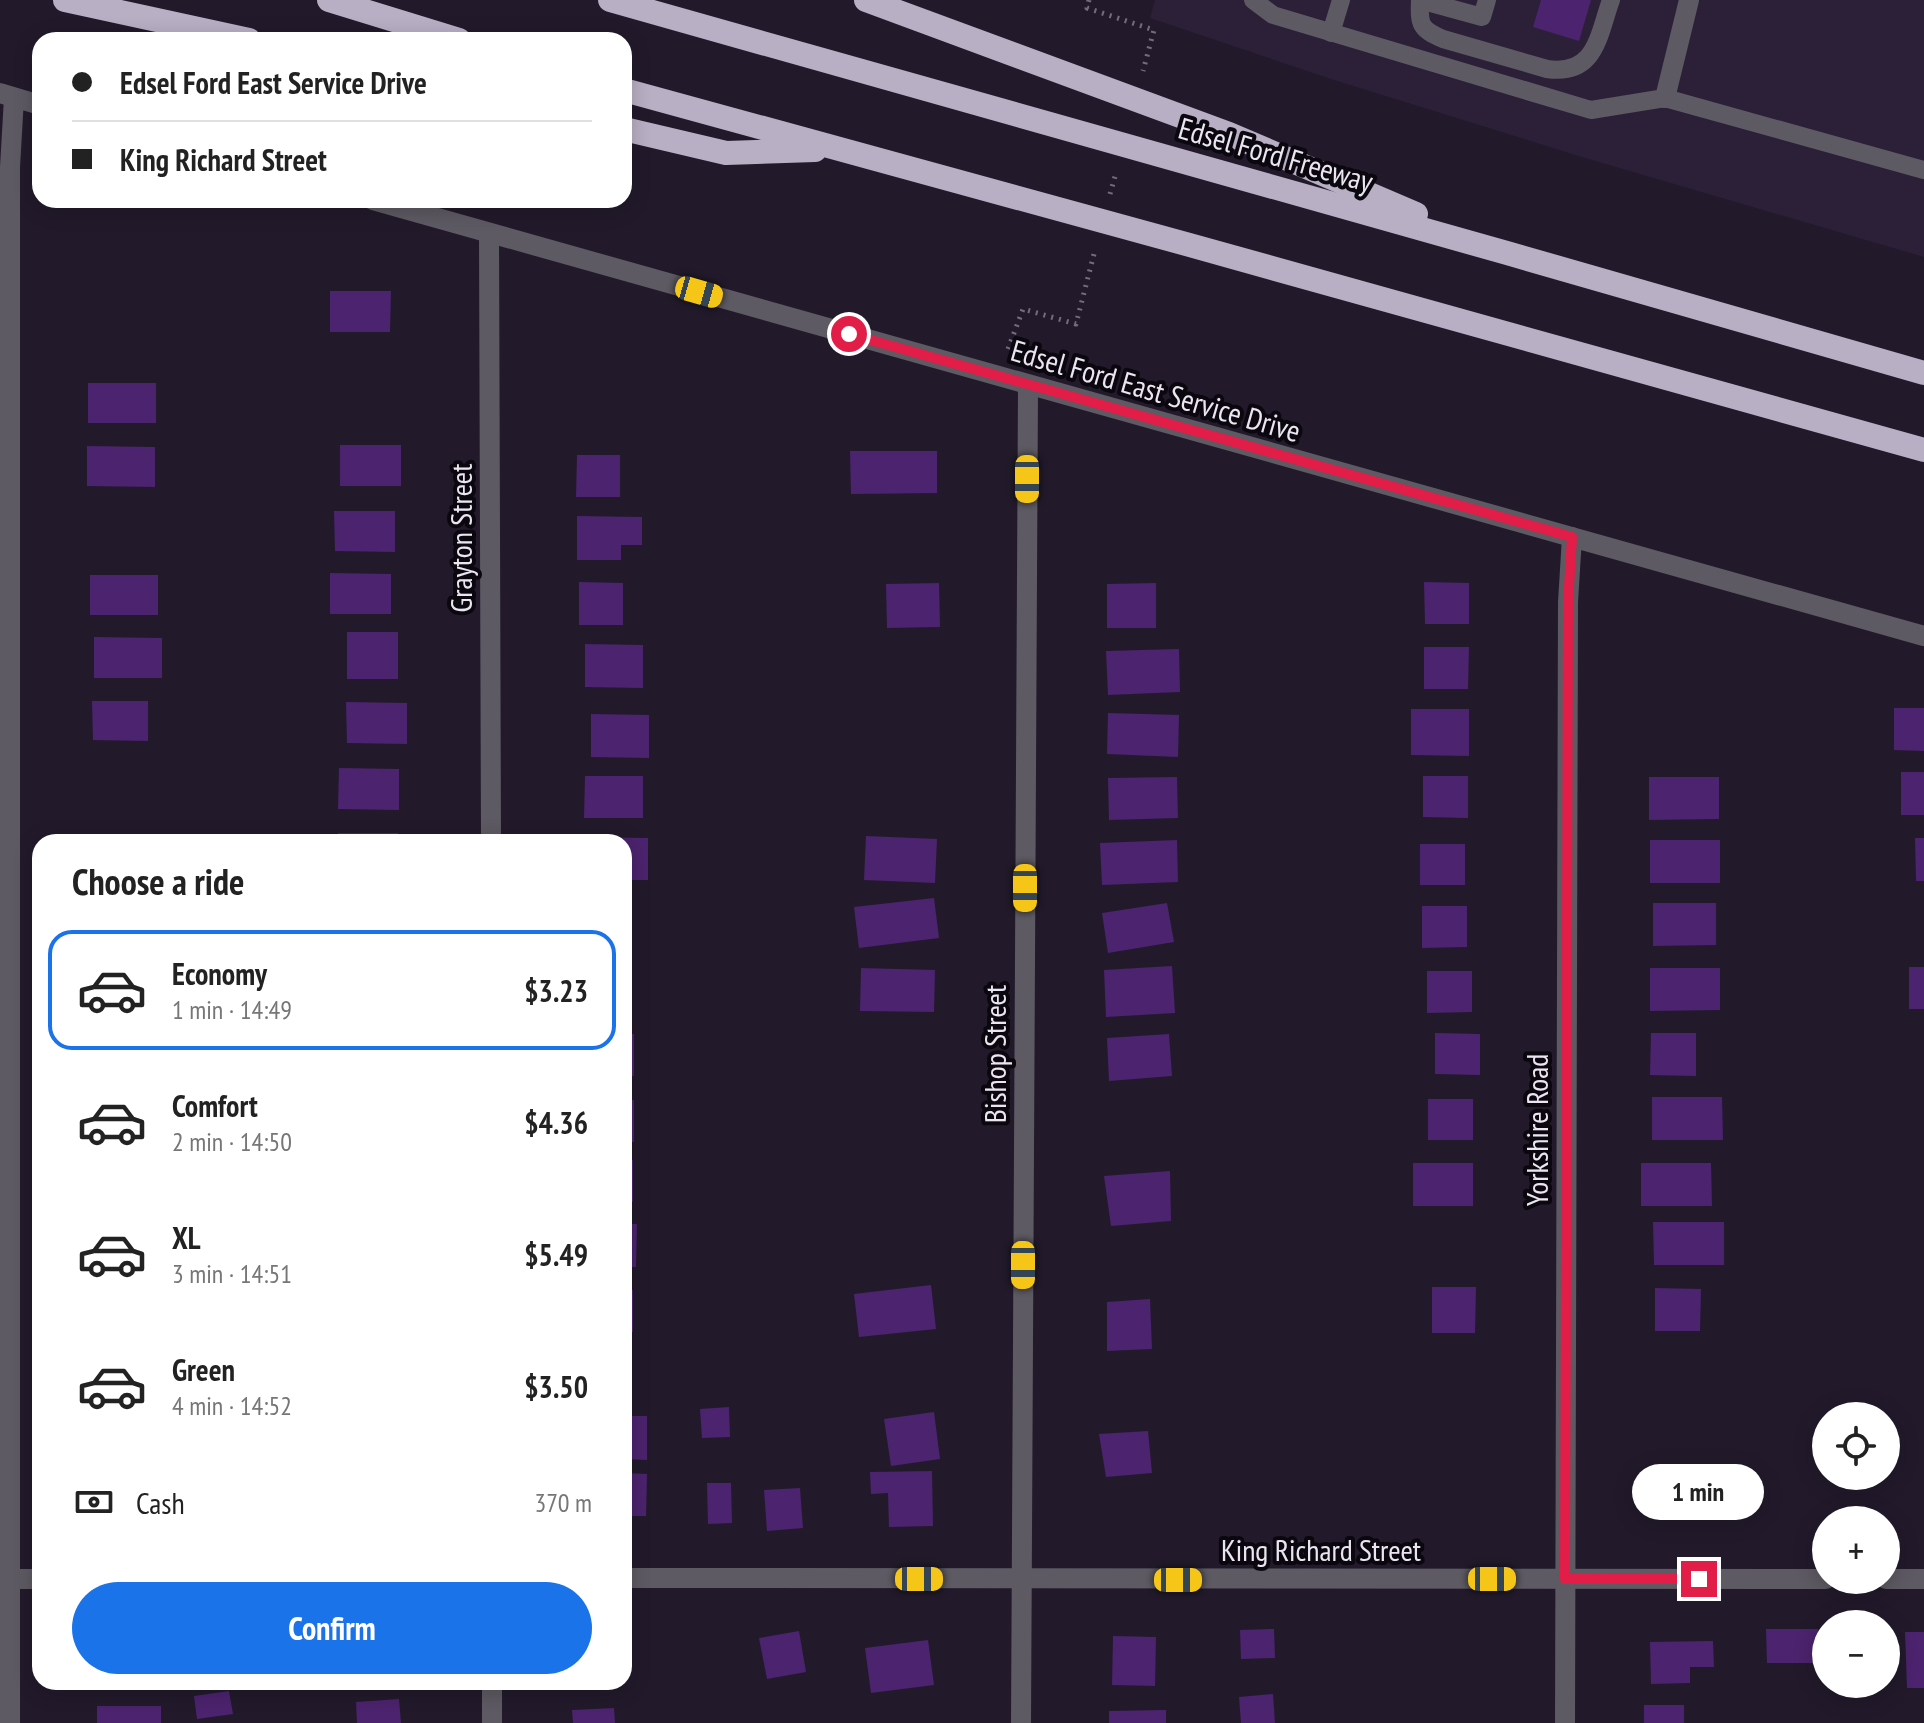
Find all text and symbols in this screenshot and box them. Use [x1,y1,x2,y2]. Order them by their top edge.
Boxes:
text: Edsel Ford East Service Drive [120,63,427,102]
street label: Edsel Ford Freeway [1174,108,1378,201]
text: King Richard Street [120,140,327,179]
car [673,274,725,310]
route start [831,316,867,352]
street label: Edsel Ford East Service Drive [1007,330,1305,450]
car [1015,455,1039,503]
street label: Grayton Street [441,463,480,612]
text: Choose a ride [72,858,244,905]
car [1013,864,1037,912]
icon: car [76,954,148,1026]
text: Economy [172,954,267,993]
text: $3.23 [524,971,588,1010]
street label: Bishop Street [975,984,1014,1123]
text: 1 min · 14:49 [172,993,292,1026]
street label: Yorkshire Road [1517,1054,1556,1206]
icon: car [76,1086,148,1158]
text: Comfort [172,1086,258,1125]
text: $4.36 [524,1103,588,1142]
text: 2 min · 14:50 [172,1125,292,1158]
icon: car [76,1218,148,1290]
text: XL [172,1218,201,1257]
text: $5.49 [524,1235,588,1274]
car [1011,1241,1035,1289]
text: 3 min · 14:51 [172,1257,292,1290]
icon: car [76,1350,148,1422]
text: Green [172,1350,235,1389]
text: $3.50 [524,1367,588,1406]
text: 4 min · 14:52 [172,1389,292,1422]
map controls [1812,1402,1900,1698]
button: locate [1812,1402,1900,1490]
callout: 1 min [1633,1463,1765,1519]
text: 1 min [1672,1475,1724,1508]
icon: cash [72,1480,116,1524]
text: Cash [136,1483,185,1522]
text: 370 m [534,1486,592,1519]
button: + [1812,1506,1900,1594]
street label: King Richard Street [1221,1530,1422,1569]
route end [1681,1561,1717,1597]
car [895,1567,943,1591]
car [1468,1567,1516,1591]
car [1154,1568,1202,1592]
button: Confirm [72,1582,592,1674]
button: − [1812,1610,1900,1698]

